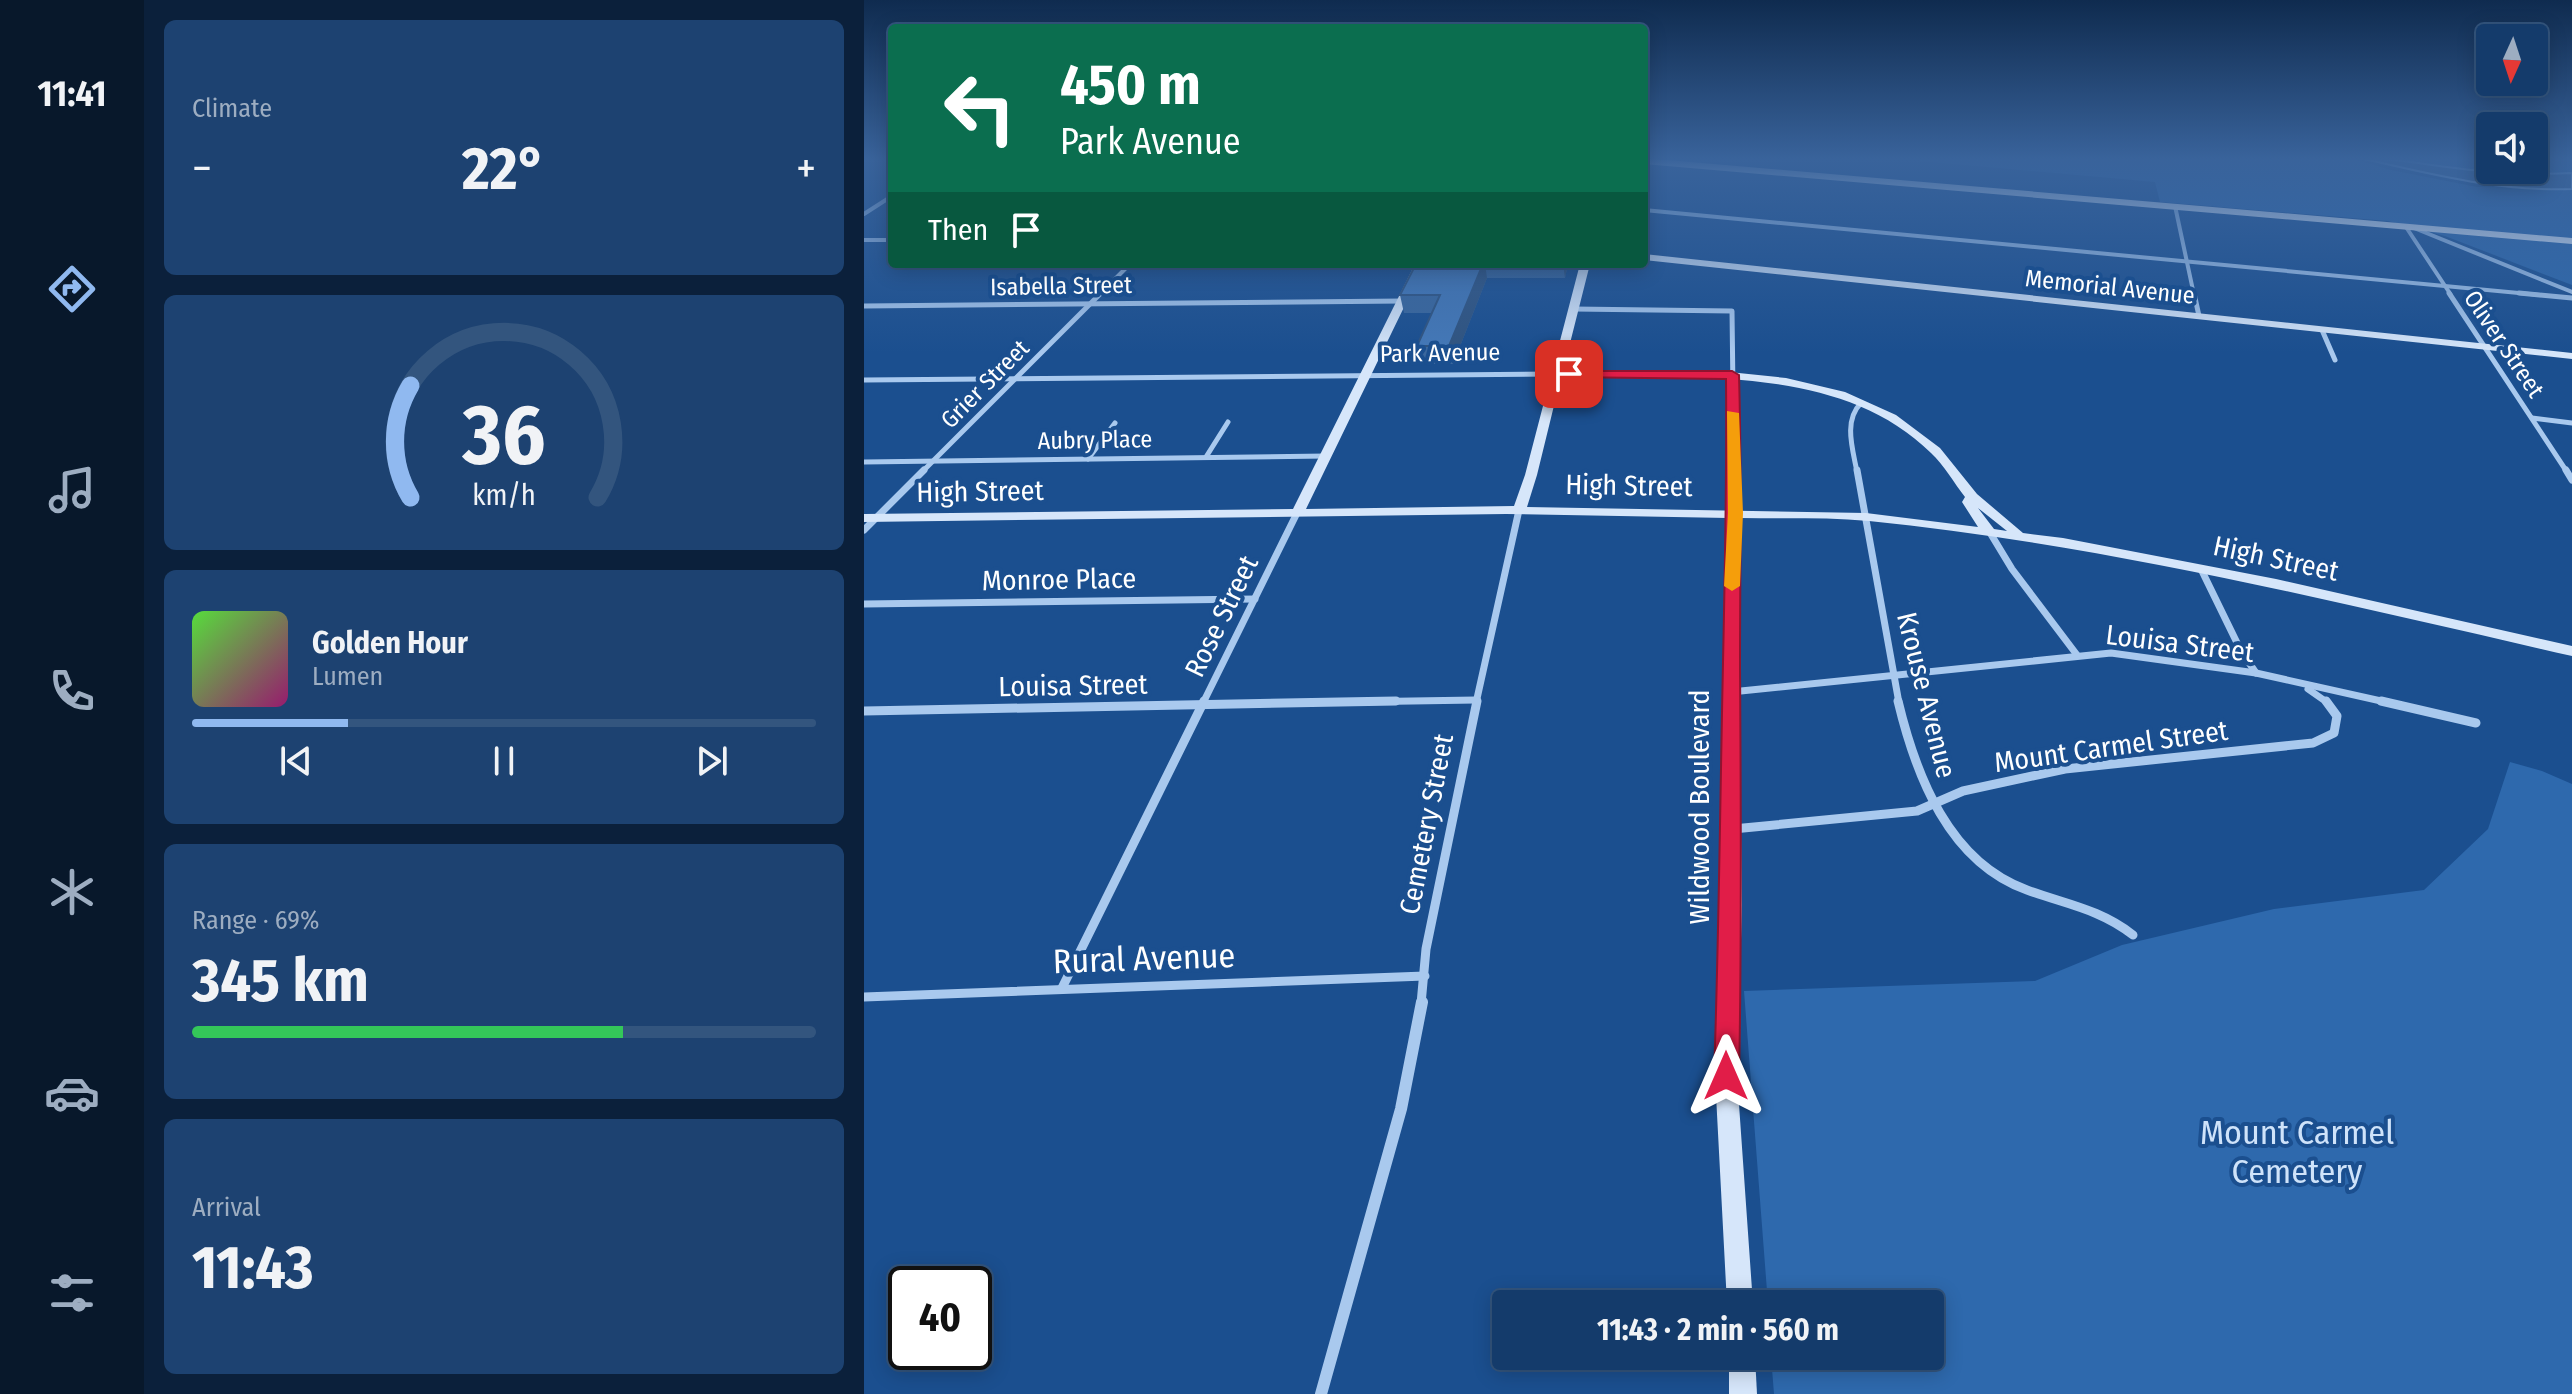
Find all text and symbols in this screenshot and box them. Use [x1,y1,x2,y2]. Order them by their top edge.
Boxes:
north arrow [2476,24,2548,96]
map controls [2476,24,2548,184]
text: 450 m [1060,52,1201,119]
icon: left [928,56,1032,160]
text: 11:41 [37,72,107,116]
text: Climate [192,93,272,124]
button: sound [2476,112,2548,184]
text: Park Avenue [1060,120,1241,164]
text: 22° [462,133,546,205]
text: − [192,142,212,195]
text: + [796,142,816,195]
icon: arrive [1004,208,1048,252]
text: Then [928,212,988,248]
icon: directions [44,261,100,317]
street label: Memorial Avenue [2024,264,2196,310]
street label: Isabella Street [990,271,1132,301]
street label: Oliver Street [2458,285,2550,403]
street label: Grier Street [935,334,1035,434]
street label: Park Avenue [1380,338,1500,368]
pin [1535,340,1603,408]
icon: arrive [1547,352,1591,396]
text: 36 [462,386,545,486]
street label: Aubry Place [1037,425,1153,455]
icon: music [44,462,100,518]
street label: High Street [1565,468,1694,503]
street label: High Street [916,474,1045,509]
text: km/h [472,478,536,513]
street label: High Street [2210,529,2342,588]
street label: Rose Street [1178,549,1265,682]
street label: Monroe Place [982,562,1136,597]
street label: Krouse Avenue [1890,609,1963,781]
street label: Louisa Street [2104,618,2257,669]
text: Golden Hour [312,625,468,661]
text: Lumen [312,661,383,692]
icon: phone [44,663,100,719]
street label: Louisa Street [998,668,1149,703]
street label: Wildwood Boulevard [1683,689,1716,925]
street label: Mount Carmel Street [1992,714,2231,779]
street label: Cemetery Street [1393,730,1460,917]
icon: previous [274,739,318,783]
icon: pause [482,739,526,783]
icon: next [690,739,734,783]
icon: climate [44,864,100,920]
text: Range · 69% [192,905,319,936]
street label: Rural Avenue [1052,935,1236,982]
text: 345 km [192,945,369,1017]
position arrow [1684,1034,1768,1118]
icon: car [44,1065,100,1121]
park label: Mount Carmel Cemetery [2200,1112,2394,1192]
text: Arrival [192,1192,261,1223]
text: 11:43 [192,1232,314,1304]
icon: filters [44,1265,100,1321]
speed limit sign: 40 [888,1266,992,1370]
text: 11:43 · 2 min · 560 m [1597,1312,1839,1348]

